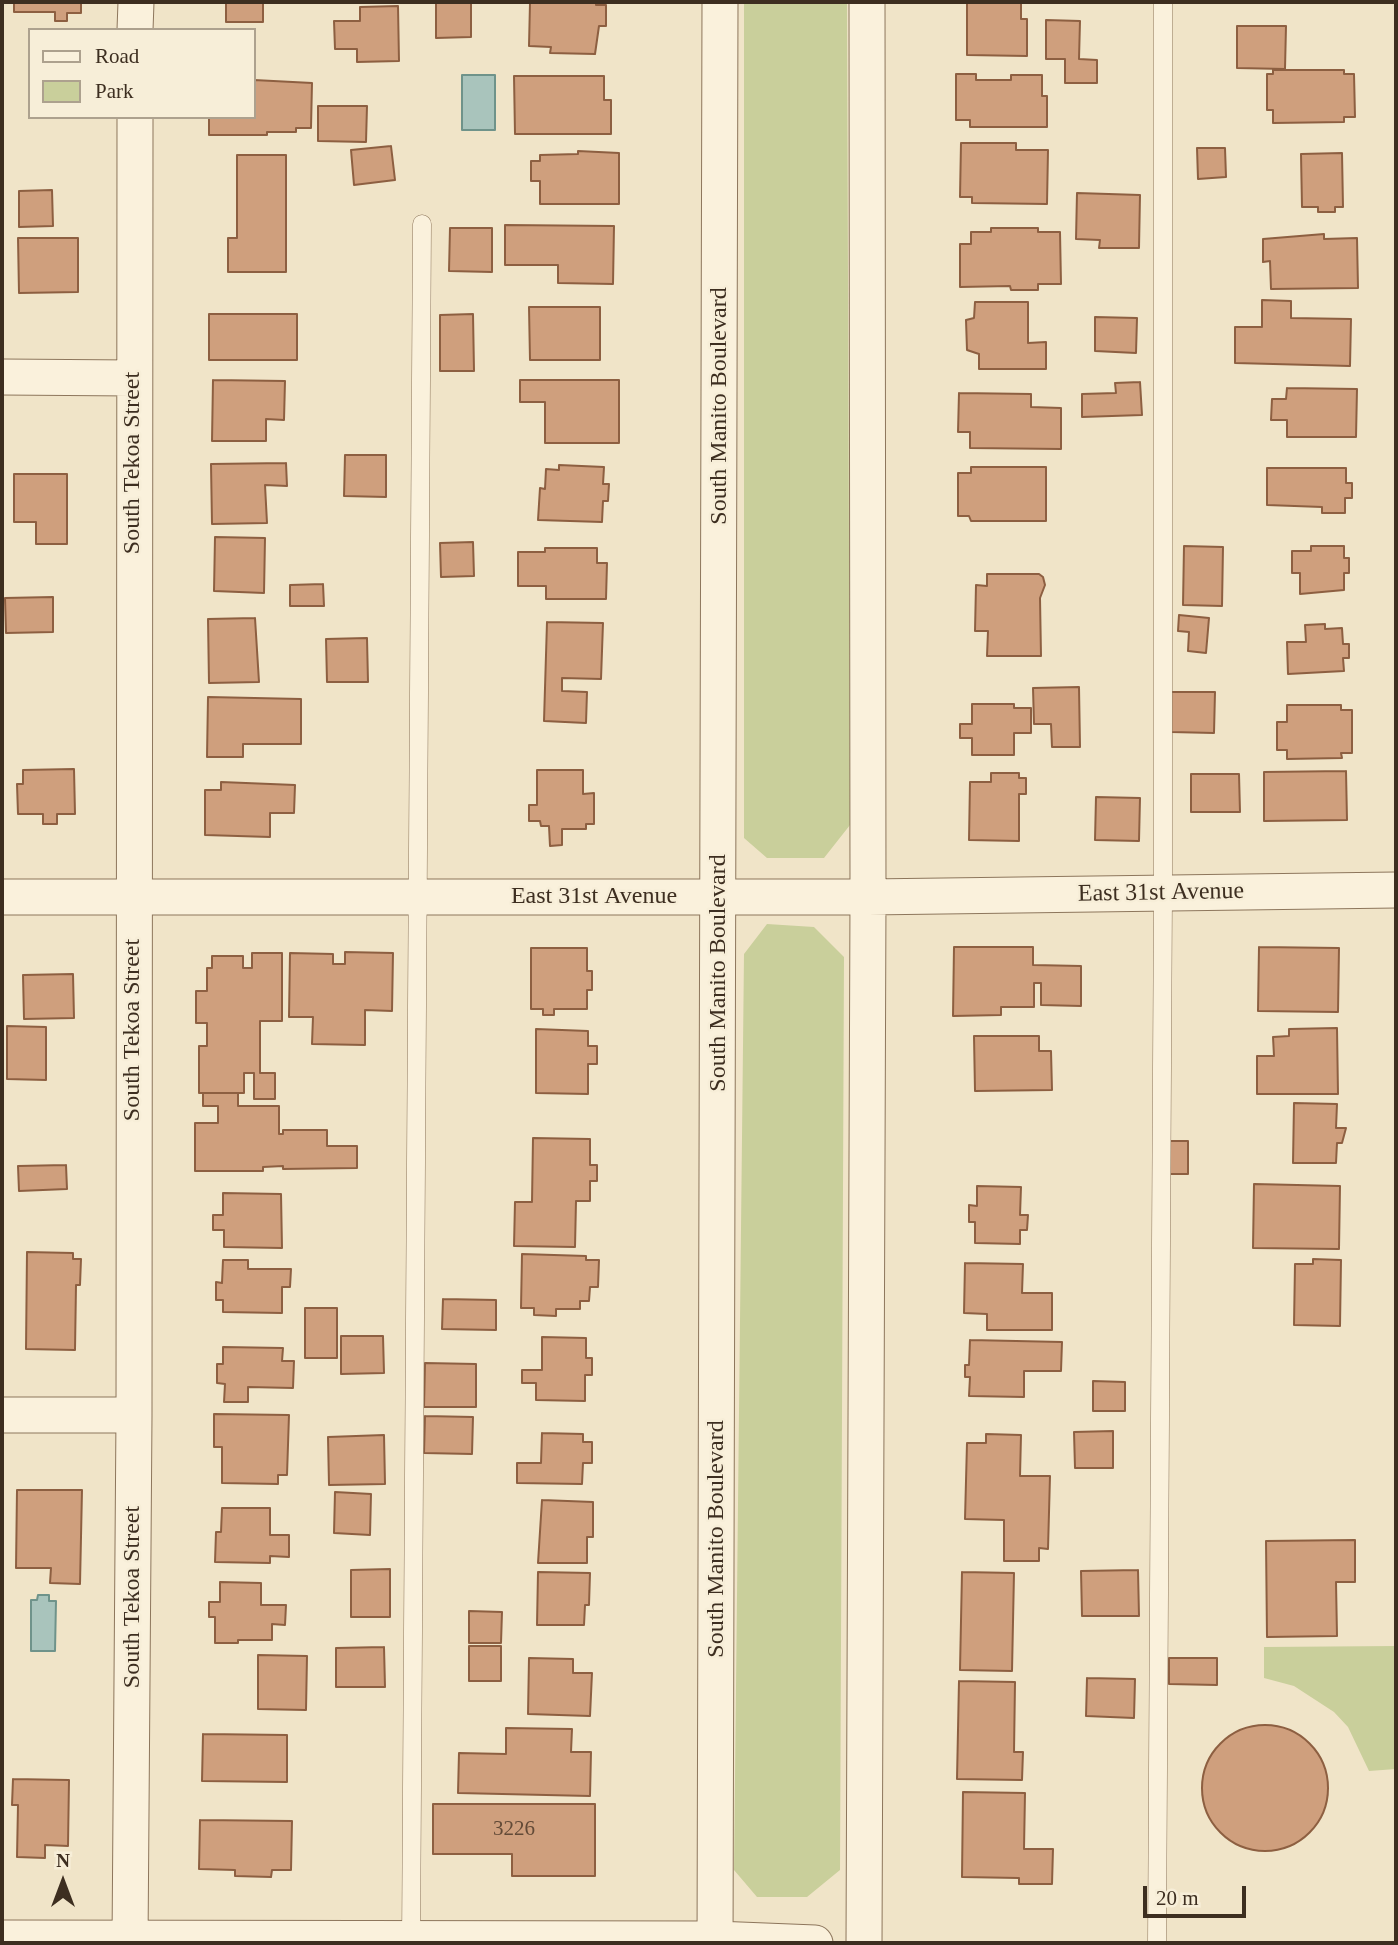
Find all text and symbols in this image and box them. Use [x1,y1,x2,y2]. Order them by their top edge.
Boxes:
legend [28,28,256,119]
text: Road [95,44,139,68]
text: Park [95,79,134,103]
street label: South Manito Boulevard [706,287,734,525]
street label: South Tekoa Street [119,372,147,554]
street label: South Manito Boulevard [705,854,733,1092]
street label: East 31st Avenue [1078,877,1244,909]
street label: East 31st Avenue [511,883,677,911]
street label: South Tekoa Street [119,939,147,1121]
street label: South Manito Boulevard [703,1420,731,1658]
street label: South Tekoa Street [119,1506,147,1688]
house number: 3226 [493,1816,535,1842]
north arrow [28,1847,98,1917]
text: N [56,1850,70,1871]
scale bar [1146,1871,1249,1915]
text: 20 m [1156,1886,1199,1910]

